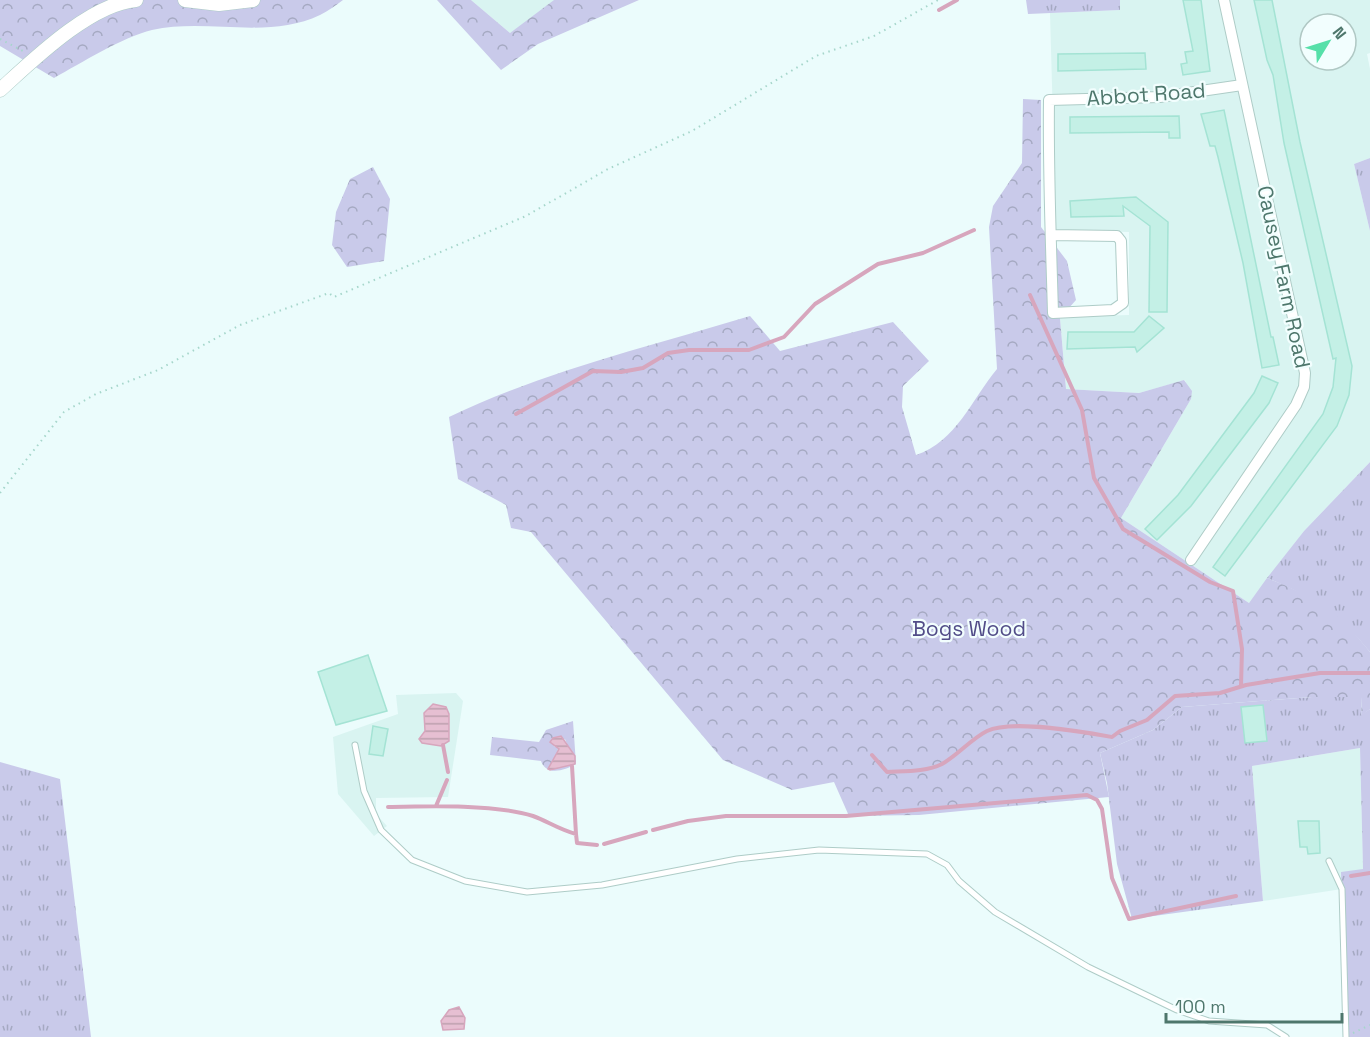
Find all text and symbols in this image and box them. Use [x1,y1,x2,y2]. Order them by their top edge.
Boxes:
north arrow [1298,12,1358,72]
text: N [1328,22,1351,44]
street label: Abbot Road [1085,76,1207,112]
street label: Causey Farm Road [1251,183,1317,371]
park label: Bogs Wood [912,615,1026,642]
scale bar [1166,986,1342,1024]
text: 100 m [1175,995,1226,1018]

